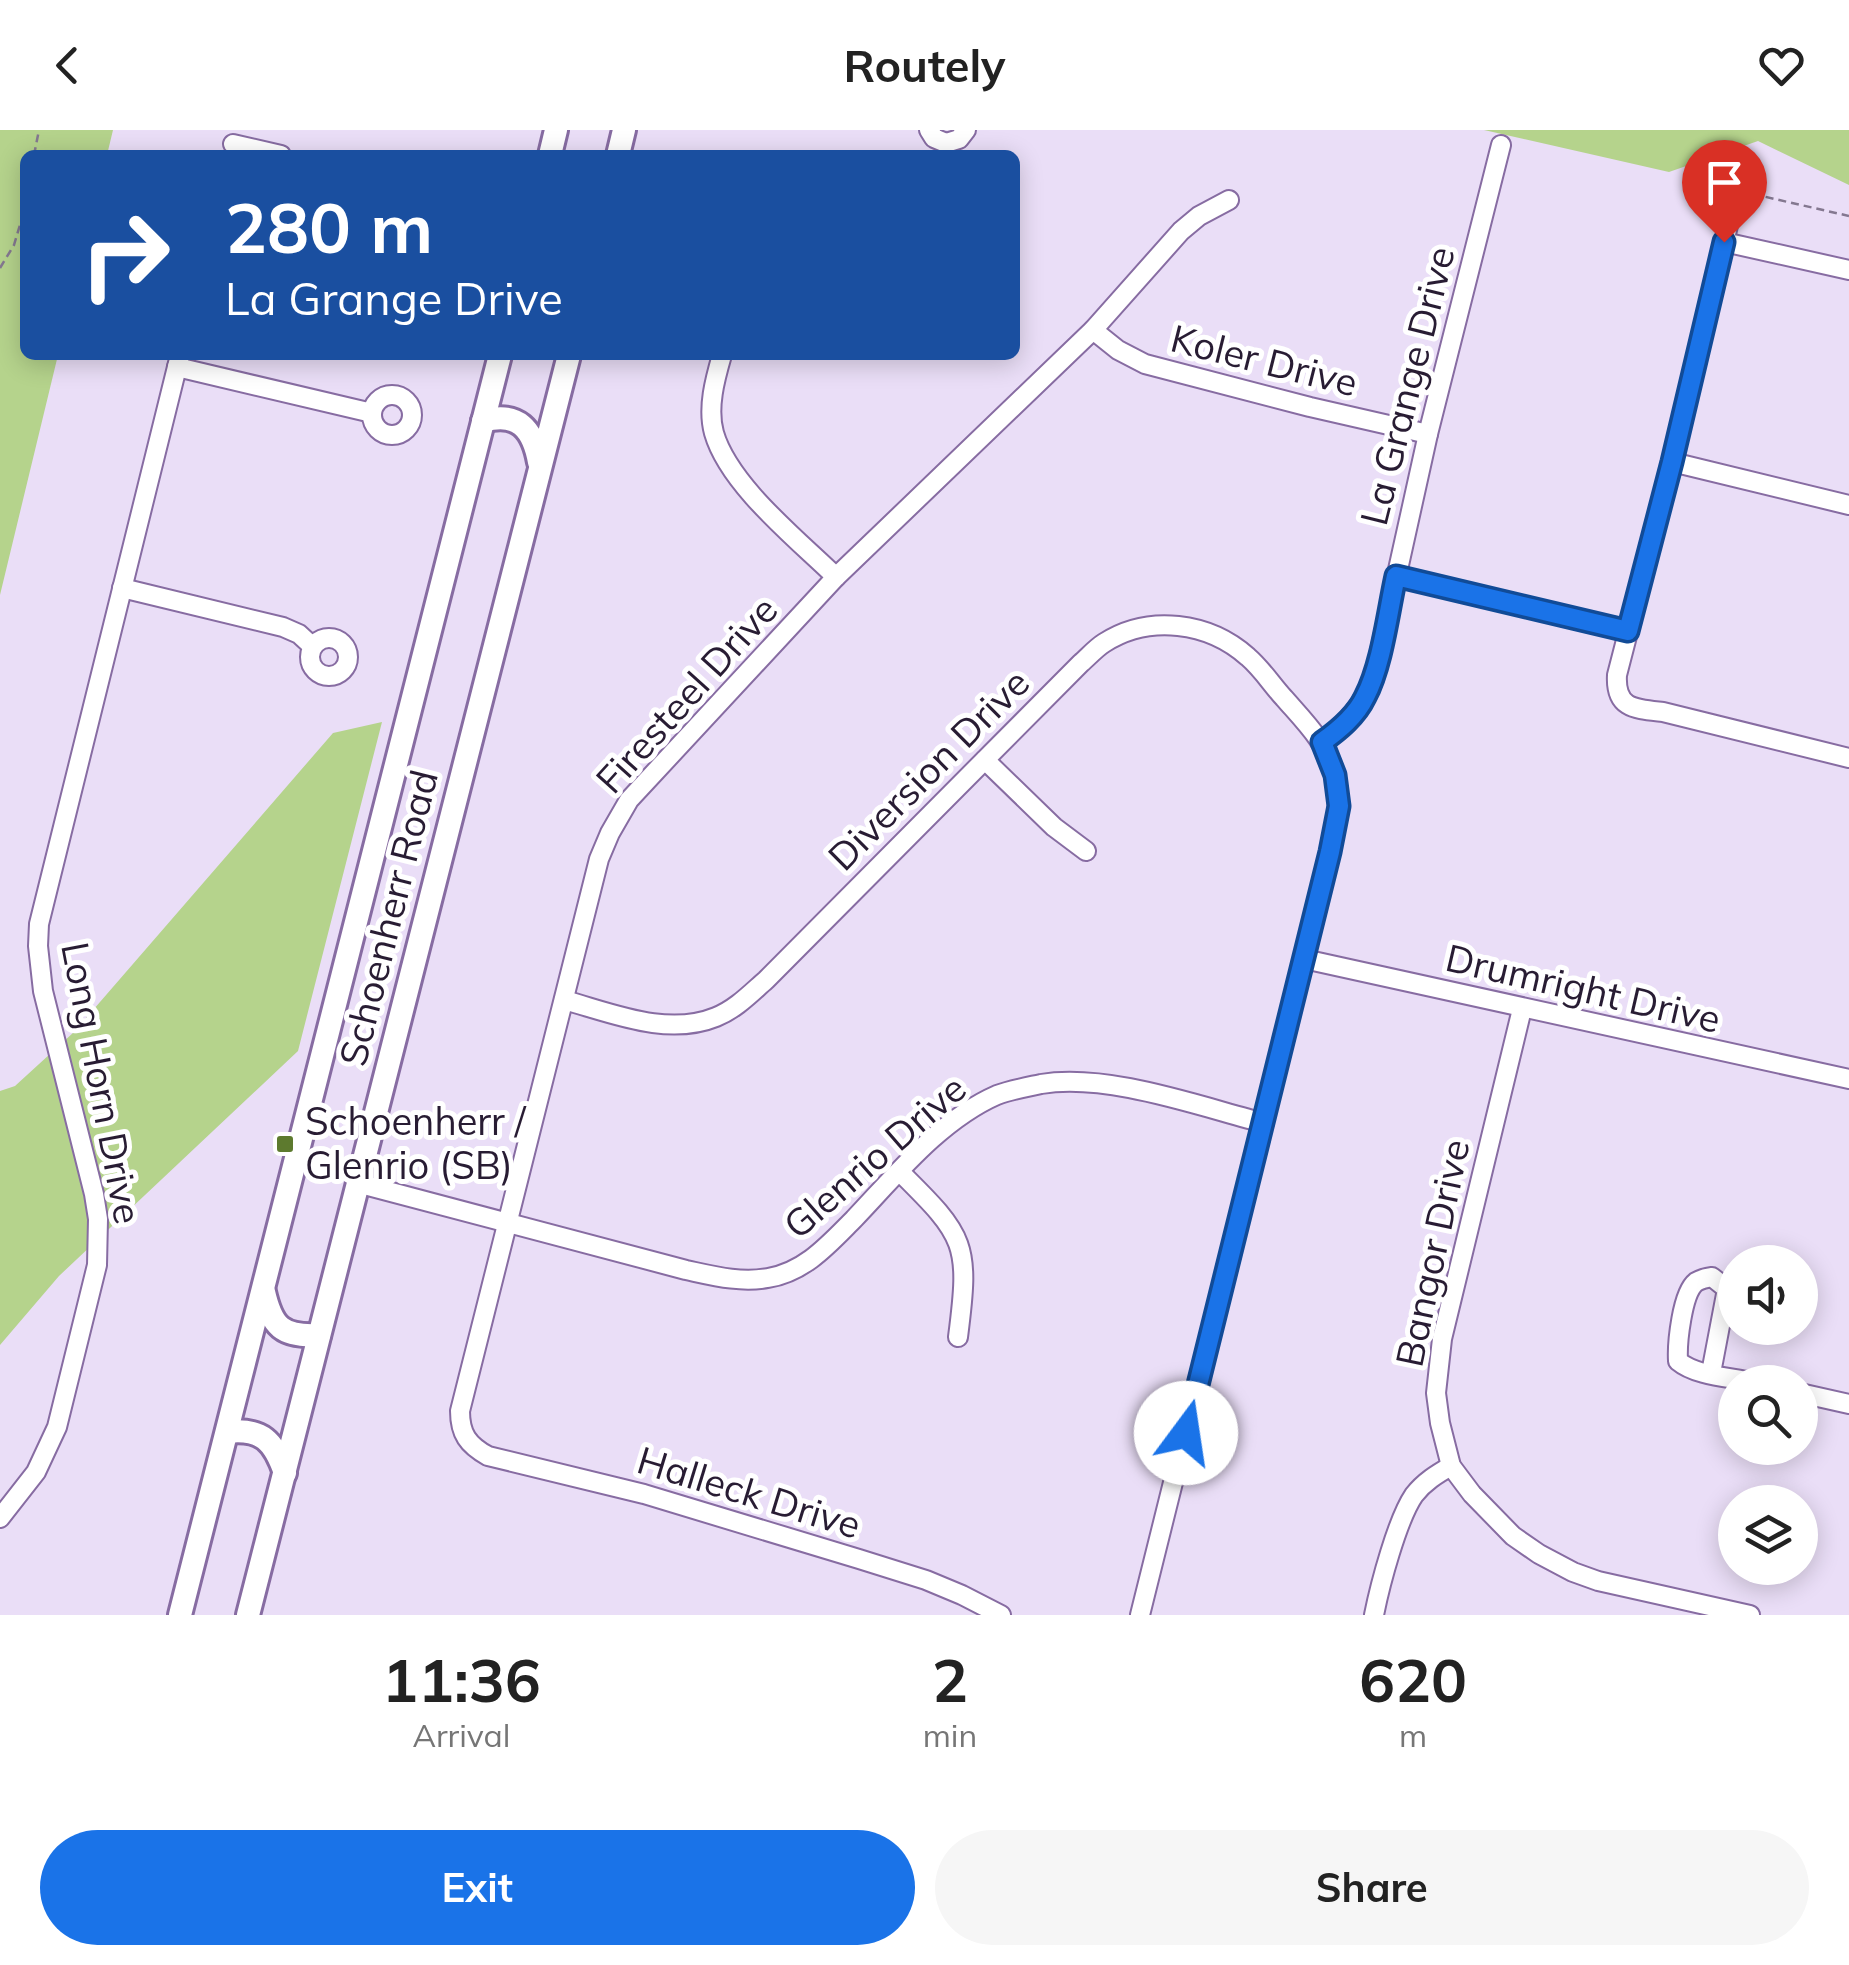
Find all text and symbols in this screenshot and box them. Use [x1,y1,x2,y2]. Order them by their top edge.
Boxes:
text: Routely [843,37,1006,93]
icon: back [40,38,95,93]
icon: heart [1754,38,1809,93]
pin [1682,140,1767,243]
icon: arrive [1697,155,1752,210]
text: 280 m [225,183,433,271]
icon: right [60,190,190,320]
street label: La Grange Drive [1349,242,1465,530]
text: La Grange Drive [225,270,563,326]
street label: Koler Drive [1166,314,1363,406]
street label: Firesteel Drive [585,586,787,803]
street label: Diversion Drive [818,659,1039,880]
street label: Schoenherr Road [328,765,448,1071]
street label: Drumright Drive [1441,933,1725,1043]
street label: Long Horn Drive [51,938,153,1228]
street label: Glenrio Drive [773,1064,975,1248]
place label: Schoenherr / Glenrio (SB) [305,1097,527,1189]
marker: Schoenherr / Glenrio (SB) [274,1133,296,1155]
street label: Bangor Drive [1385,1135,1480,1371]
map controls [1718,1245,1818,1585]
button: sound [1718,1245,1818,1345]
button: search [1718,1365,1818,1465]
position arrow [1134,1381,1238,1485]
street label: Halleck Drive [632,1435,867,1549]
button: layers [1718,1485,1818,1585]
text: 11:36 [382,1642,541,1717]
text: 2 [932,1642,968,1717]
text: 620 [1359,1642,1467,1717]
text: Arrival [412,1715,510,1755]
text: min [923,1715,977,1755]
text: m [1399,1715,1427,1755]
button: Exit [40,1830,915,1945]
button: Share [935,1830,1809,1945]

